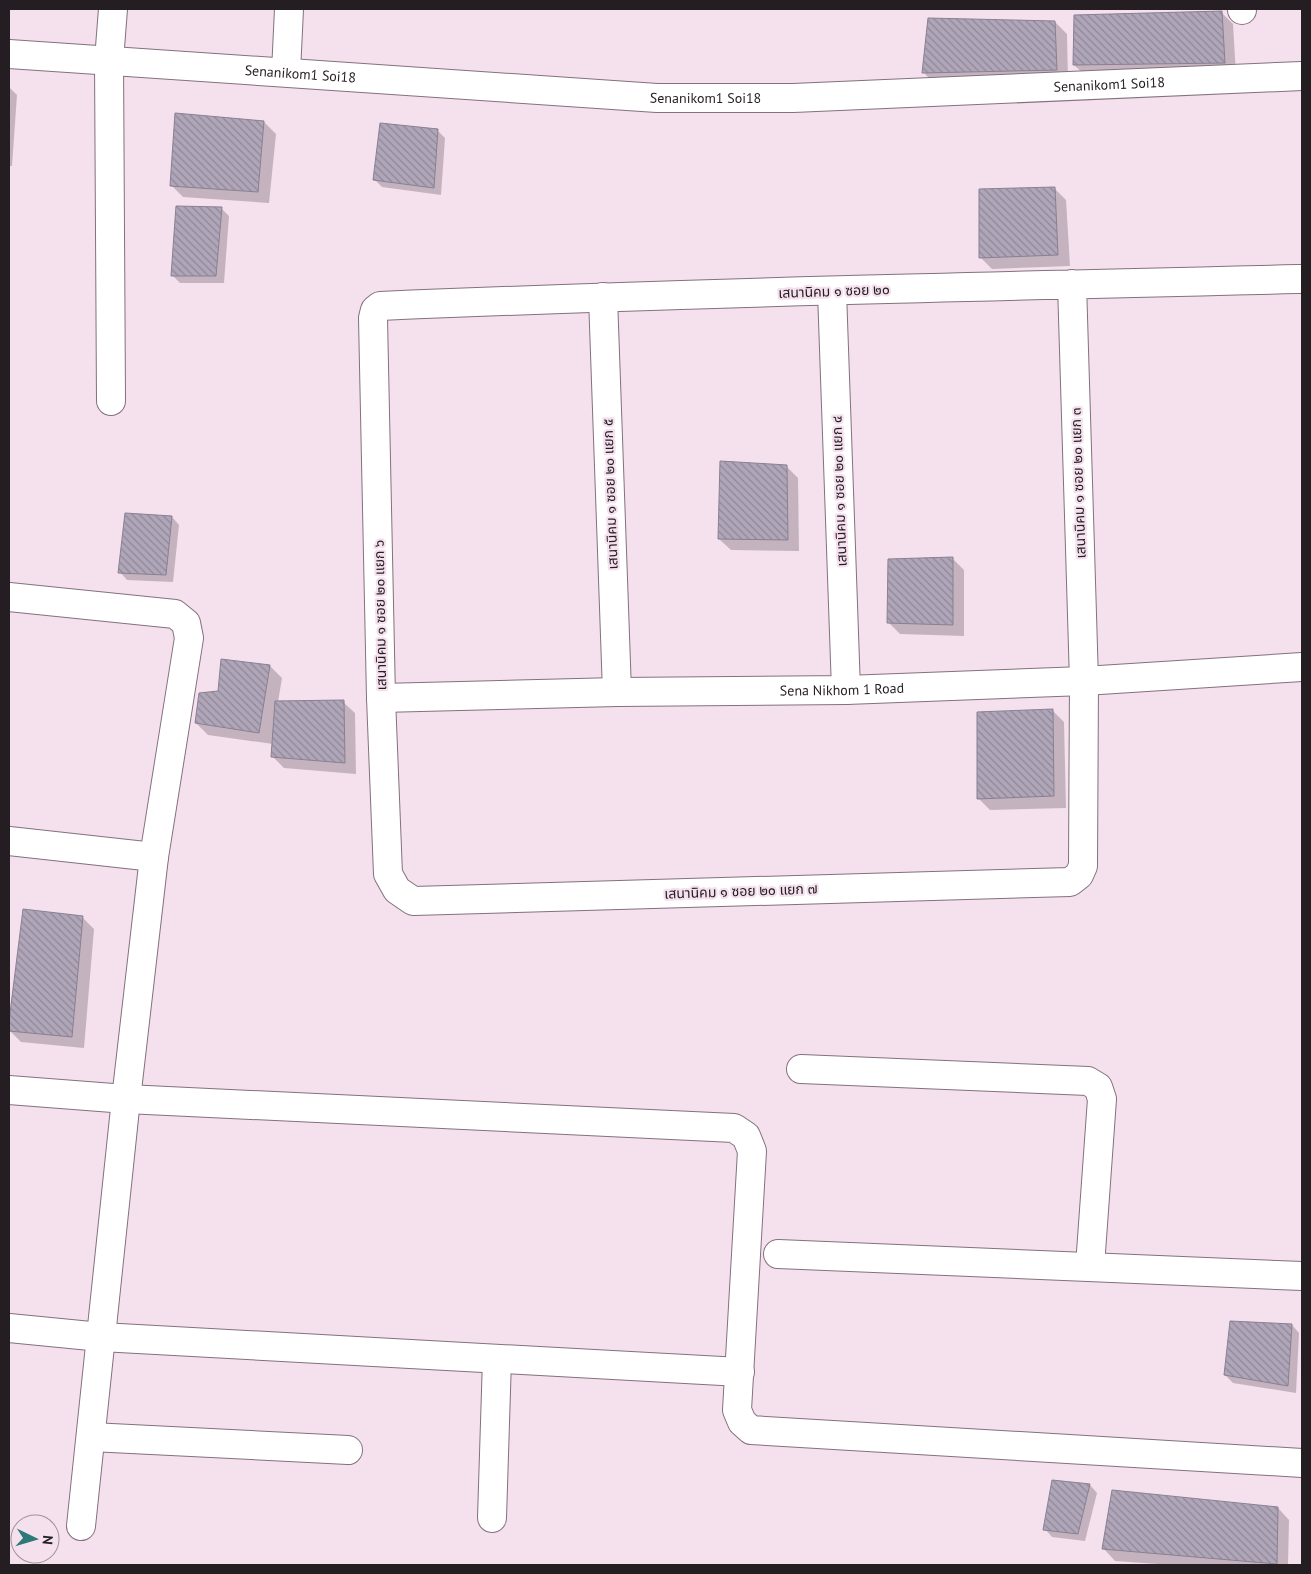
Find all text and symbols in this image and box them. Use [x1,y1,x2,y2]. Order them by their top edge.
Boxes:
street label: Senanikom1 Soi18 [244,61,357,87]
street label: Senanikom1 Soi18 [1053,73,1165,96]
street label: Senanikom1 Soi18 [649,89,761,107]
street label: เสนานิคม ๑ ซอย ๒๐ [778,280,890,302]
street label: เสนานิคม ๑ ซอย ๒๐ แยก ๓ [1066,407,1090,559]
street label: เสนานิคม ๑ ซอย ๒๐ แยก ๔ [827,415,851,567]
street label: เสนานิคม ๑ ซอย ๒๐ แยก ๕ [598,418,622,570]
street label: เสนานิคม ๑ ซอย ๒๐ แยก ๖ [370,540,390,690]
street label: Sena Nikhom 1 Road [780,679,904,700]
street label: เสนานิคม ๑ ซอย ๒๐ แยก ๗ [664,879,818,903]
north arrow [10,1514,60,1564]
text: N [39,1535,57,1546]

